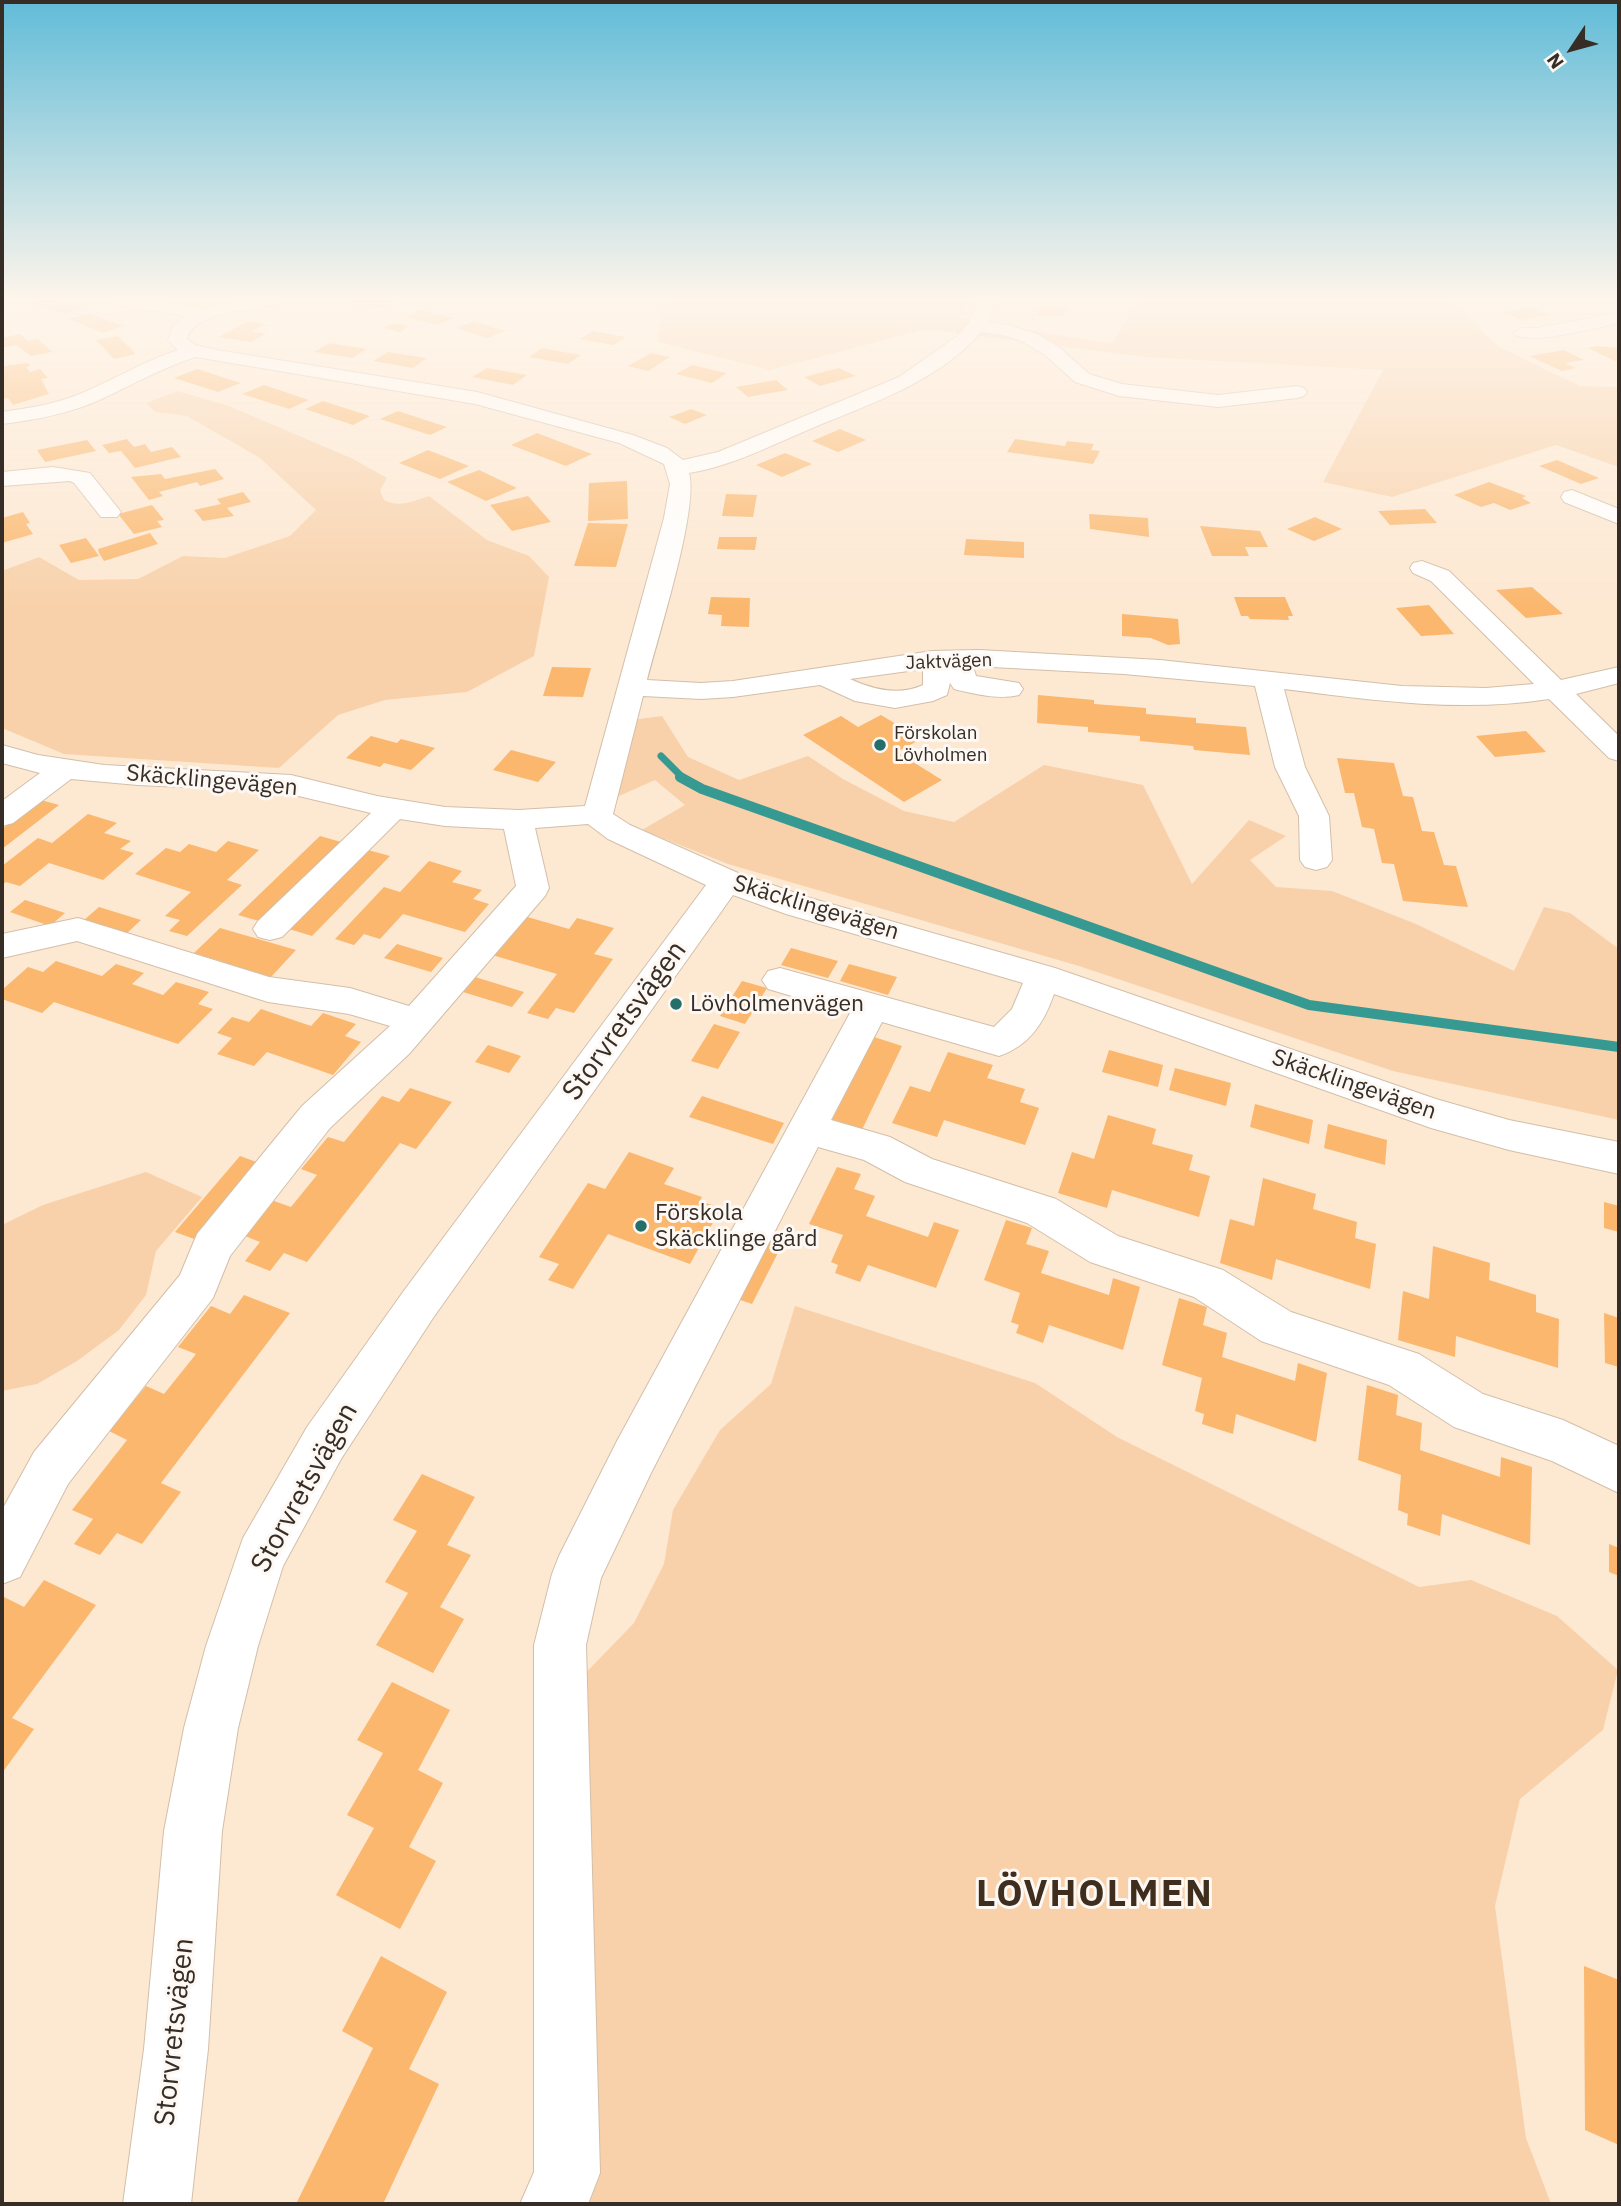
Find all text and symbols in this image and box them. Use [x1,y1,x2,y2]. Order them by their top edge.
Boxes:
north arrow [1537,14,1607,84]
text: N [1541,49,1569,74]
street label: Jaktvägen [905,649,993,675]
place label: Förskolan Lövholmen [894,723,988,767]
marker: Förskolan Lövholmen [872,737,888,753]
street label: Skäcklingevägen [125,760,299,802]
street label: Skäcklingevägen [730,870,902,946]
street label: Storvretsvägen [556,935,694,1107]
place label: Lövholmenvägen [690,990,864,1018]
marker: Lövholmenvägen [668,996,684,1012]
street label: Skäcklingevägen [1268,1044,1440,1126]
place label: Förskola Skäcklinge gård [655,1199,817,1253]
marker: Förskola Skäcklinge gård [633,1218,649,1234]
street label: Storvretsvägen [244,1397,366,1579]
district label: LÖVHOLMEN [977,1873,1213,1917]
street label: Storvretsvägen [148,1936,202,2128]

